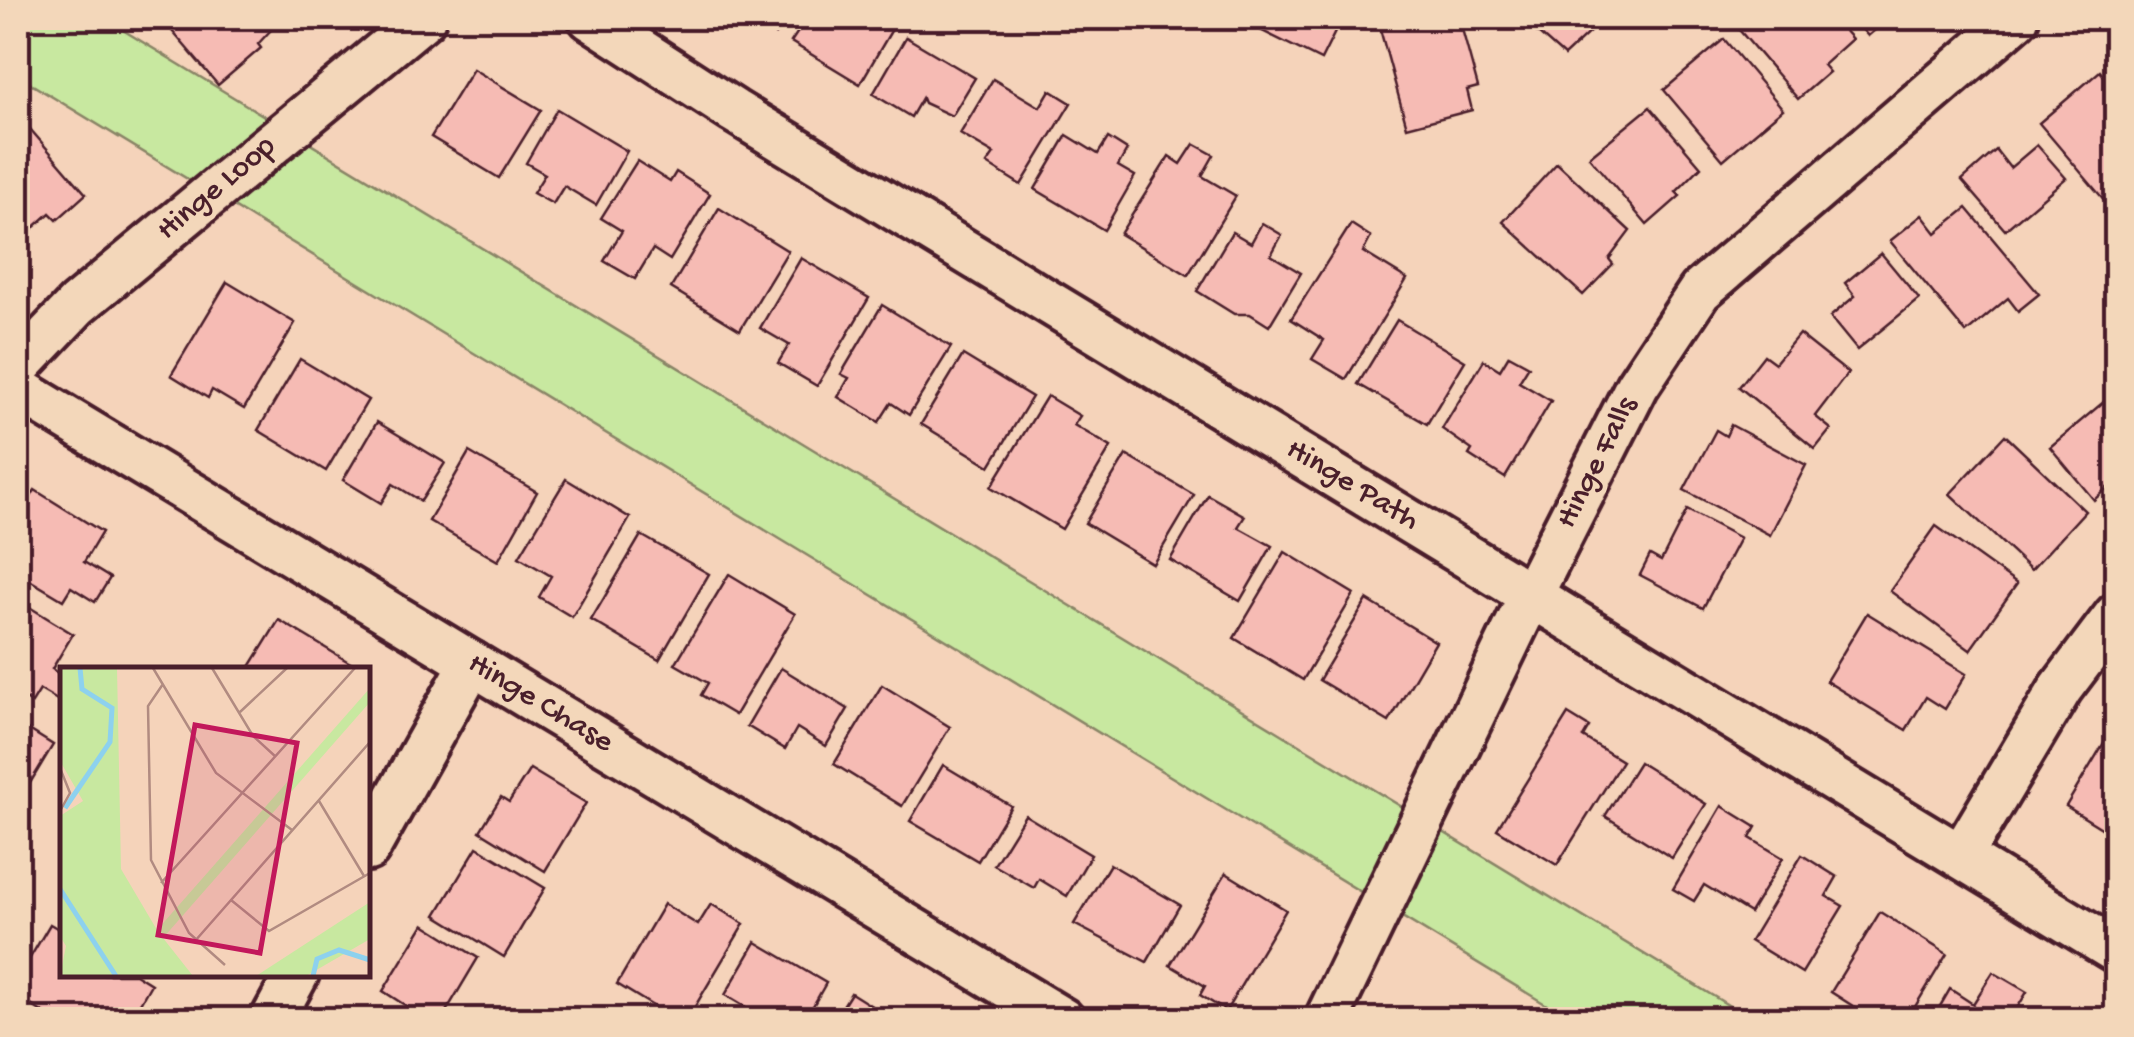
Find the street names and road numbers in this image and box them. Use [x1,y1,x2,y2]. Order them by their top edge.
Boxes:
street label: Hinge Loop [150,128,284,250]
street label: Hinge Falls [1549,390,1648,535]
street label: Hinge Path [1279,432,1425,540]
street label: Hinge Chase [460,646,620,763]

